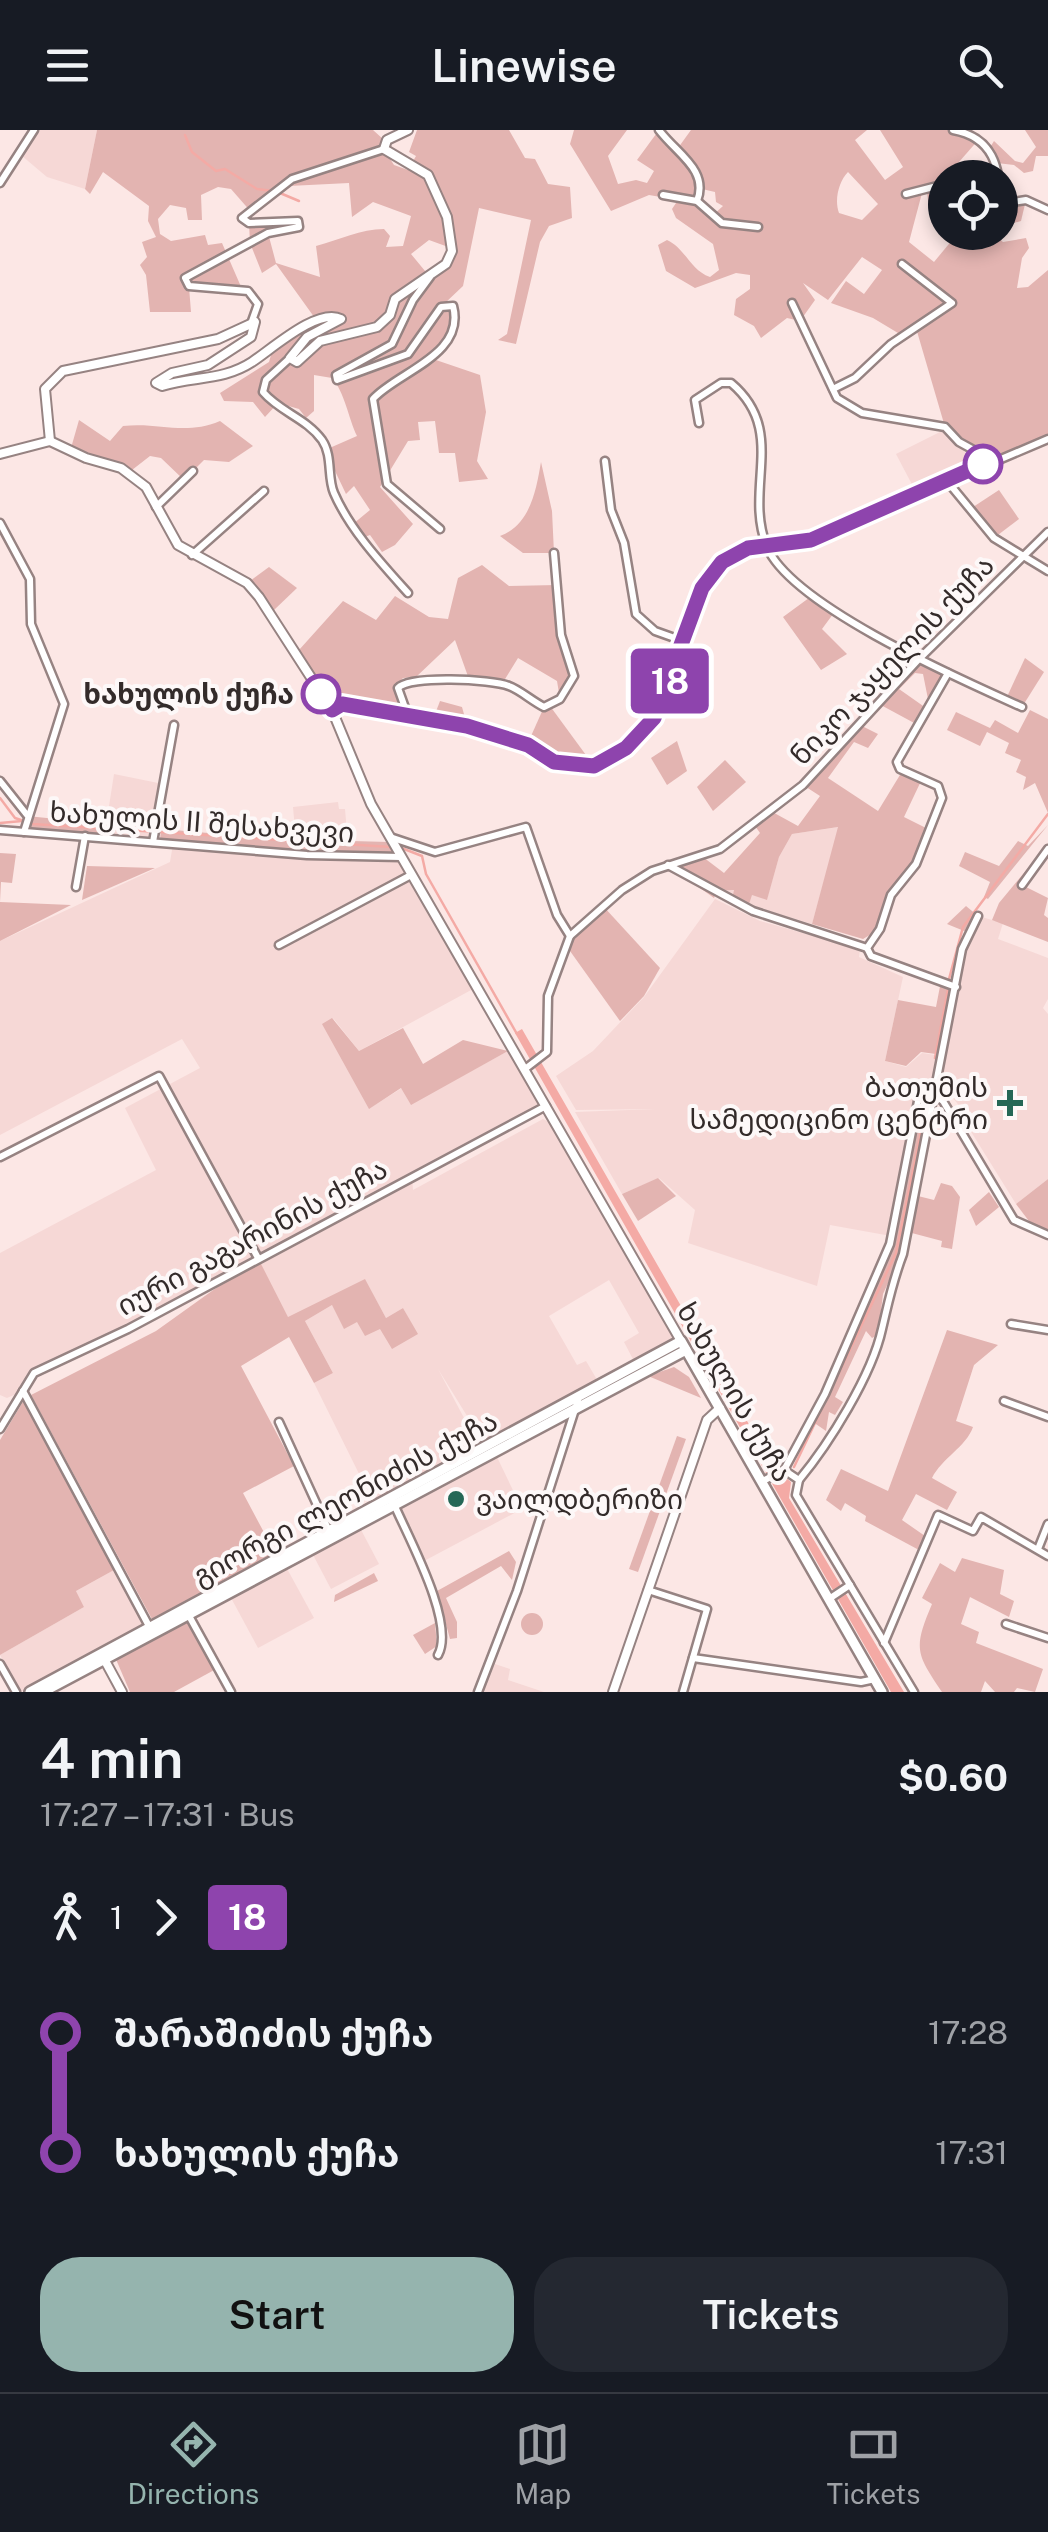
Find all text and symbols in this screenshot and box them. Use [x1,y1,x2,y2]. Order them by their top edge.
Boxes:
icon: menu [40,38,95,93]
icon: search [953,38,1008,93]
text: Linewise [431,39,617,92]
map controls [928,160,1018,250]
button: locate [928,160,1018,250]
unlabelled marker [964,445,1002,483]
street label: ნიკო ჯაყელის ქუჩა [783,548,1001,772]
line badge: 18 [625,648,715,714]
text: 18 [651,661,689,702]
marker: ხახულის ქუჩა [302,675,340,713]
place label: ხახულის ქუჩა [84,677,294,712]
street label: ხახულის II შესახვევი [49,794,355,850]
place label: ბათუმის სამედიცინო ცენტრი [690,1070,988,1136]
marker: ბათუმის სამედიცინო ცენტრი [997,1090,1023,1116]
street label: იური გაგარინის ქუჩა [111,1151,393,1323]
street label: ხახულის ქუჩა [670,1296,800,1488]
street label: გიორგი ლეონიძის ქუჩა [187,1403,503,1593]
place label: ვაილდბერიზი [476,1482,683,1516]
marker: ვაილდბერიზი [445,1488,467,1510]
text: 4 min [40,1726,183,1790]
text: $0.60 [898,1755,1008,1800]
text: 17:27 – 17:31 · Bus [40,1796,294,1833]
icon: walk [40,1890,95,1945]
icon: forward [138,1890,193,1945]
text: 18 [228,1897,267,1938]
text: 1 [110,1899,123,1936]
text: შარაშიძის ქუჩა [114,2011,434,2056]
text: 17:28 [928,2014,1008,2051]
text: ხახულის ქუჩა [114,2131,400,2176]
text: 17:31 [935,2134,1008,2171]
button: Start [40,2257,514,2372]
button: Tickets [534,2257,1008,2372]
tab: Directions [128,2417,259,2510]
tab: Map [514,2417,571,2510]
tab: Tickets [826,2417,920,2510]

